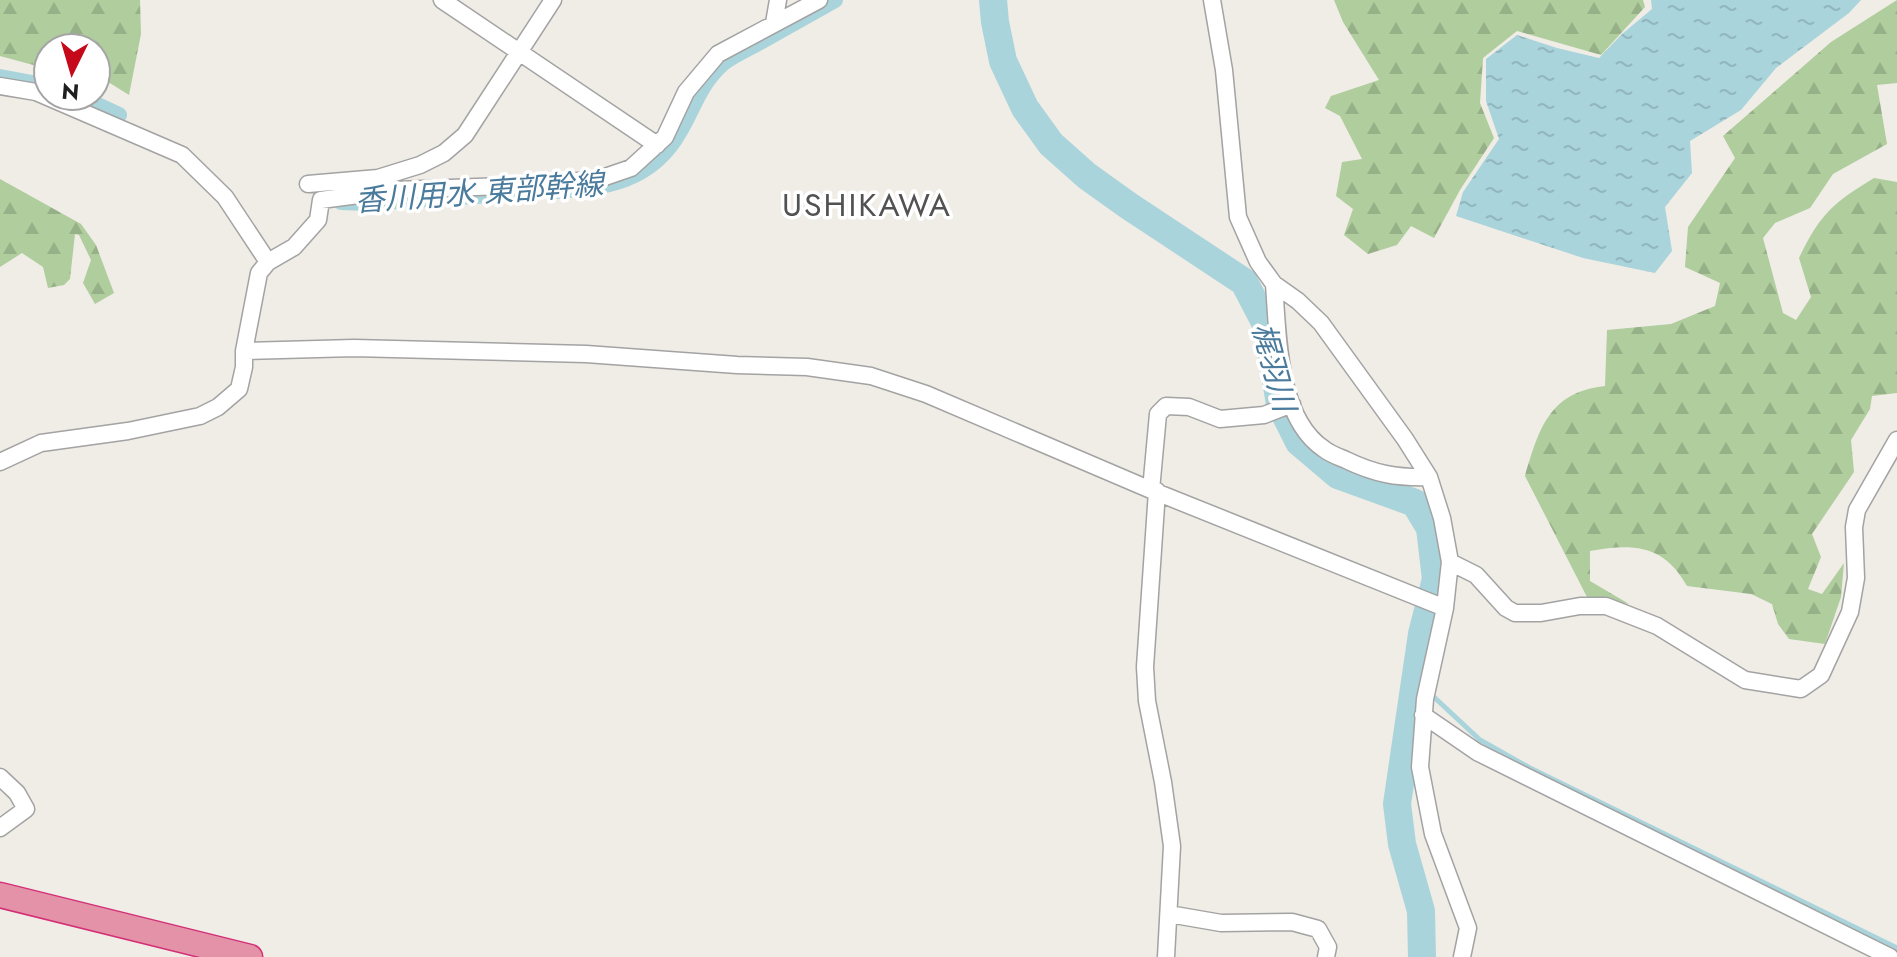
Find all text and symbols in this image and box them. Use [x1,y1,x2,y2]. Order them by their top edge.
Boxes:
north arrow [32,32,112,112]
text: N [60,75,80,109]
water label: 香川用水 東部幹線 [353,162,609,222]
district label: USHIKAWA [782,182,952,228]
water label: 梶羽川 [1242,318,1307,419]

